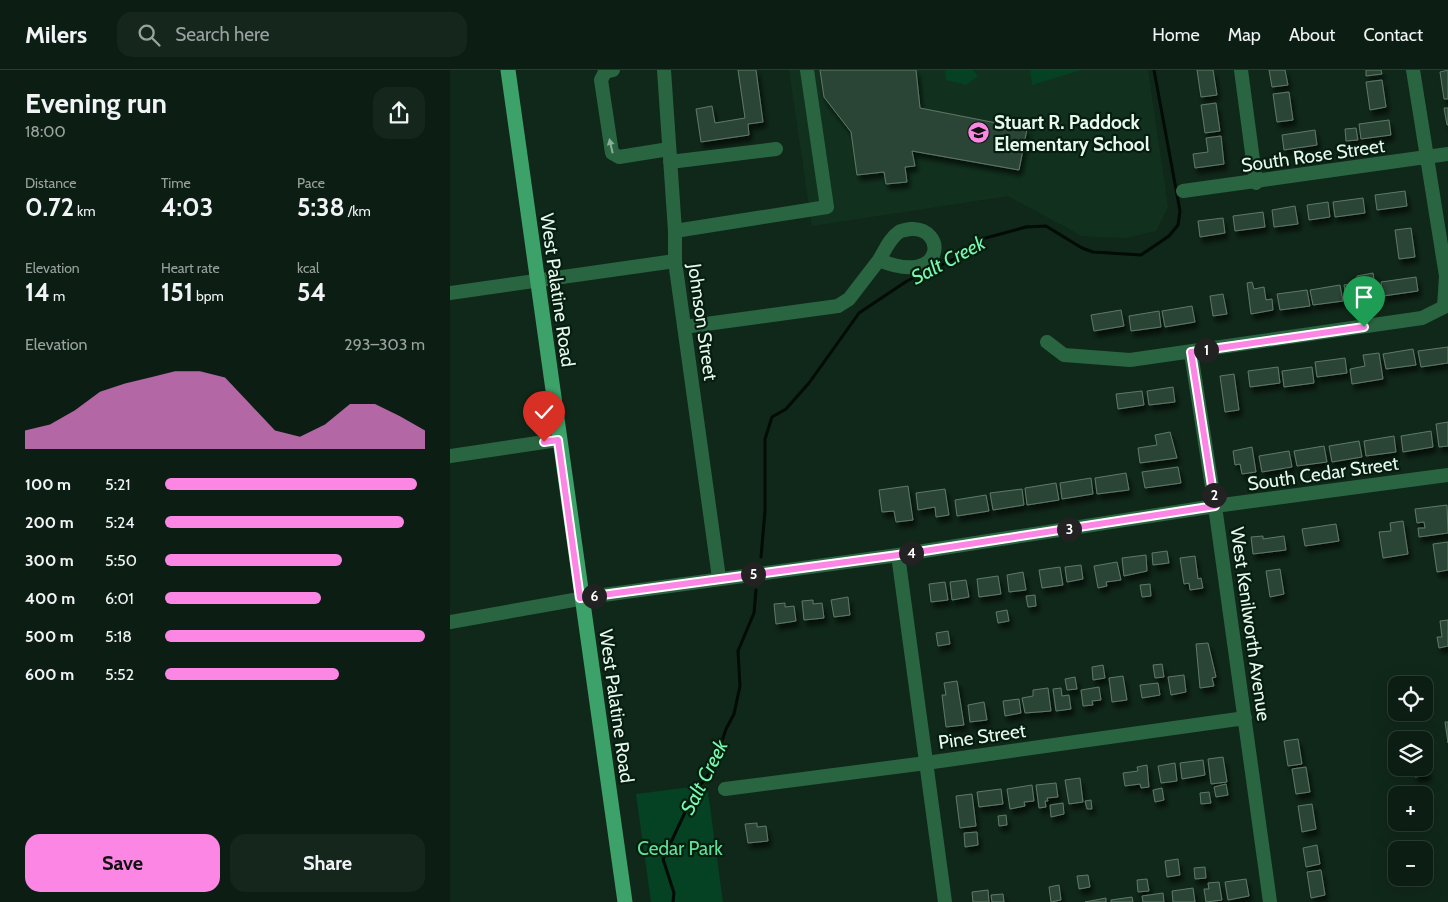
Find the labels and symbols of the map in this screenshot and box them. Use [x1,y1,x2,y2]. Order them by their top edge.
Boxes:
place label: Stuart R. Paddock Elementary School [994,111,1150,156]
school or university icon: Stuart R. Paddock Elementary School [966,121,990,145]
street label: South Rose Street [1240,134,1387,177]
one-way arrow [607,138,615,154]
street label: West Palatine Road [535,212,580,368]
water label: Salt Creek [907,230,990,289]
street label: Johnson Street [683,261,722,383]
pin [1343,276,1385,327]
pin: 1 [1194,338,1218,362]
pin [523,391,565,442]
street label: South Cedar Street [1246,451,1401,495]
pin: 2 [1202,482,1226,508]
pin: 3 [1056,516,1082,542]
street label: West Kenilworth Avenue [1225,526,1276,723]
pin: 4 [898,540,924,566]
pin: 5 [740,562,766,586]
pin: 6 [582,584,606,608]
street label: West Palatine Road [594,628,639,784]
street label: Pine Street [937,719,1028,754]
water label: Salt Creek [675,734,734,818]
park label: Cedar Park [637,837,723,860]

